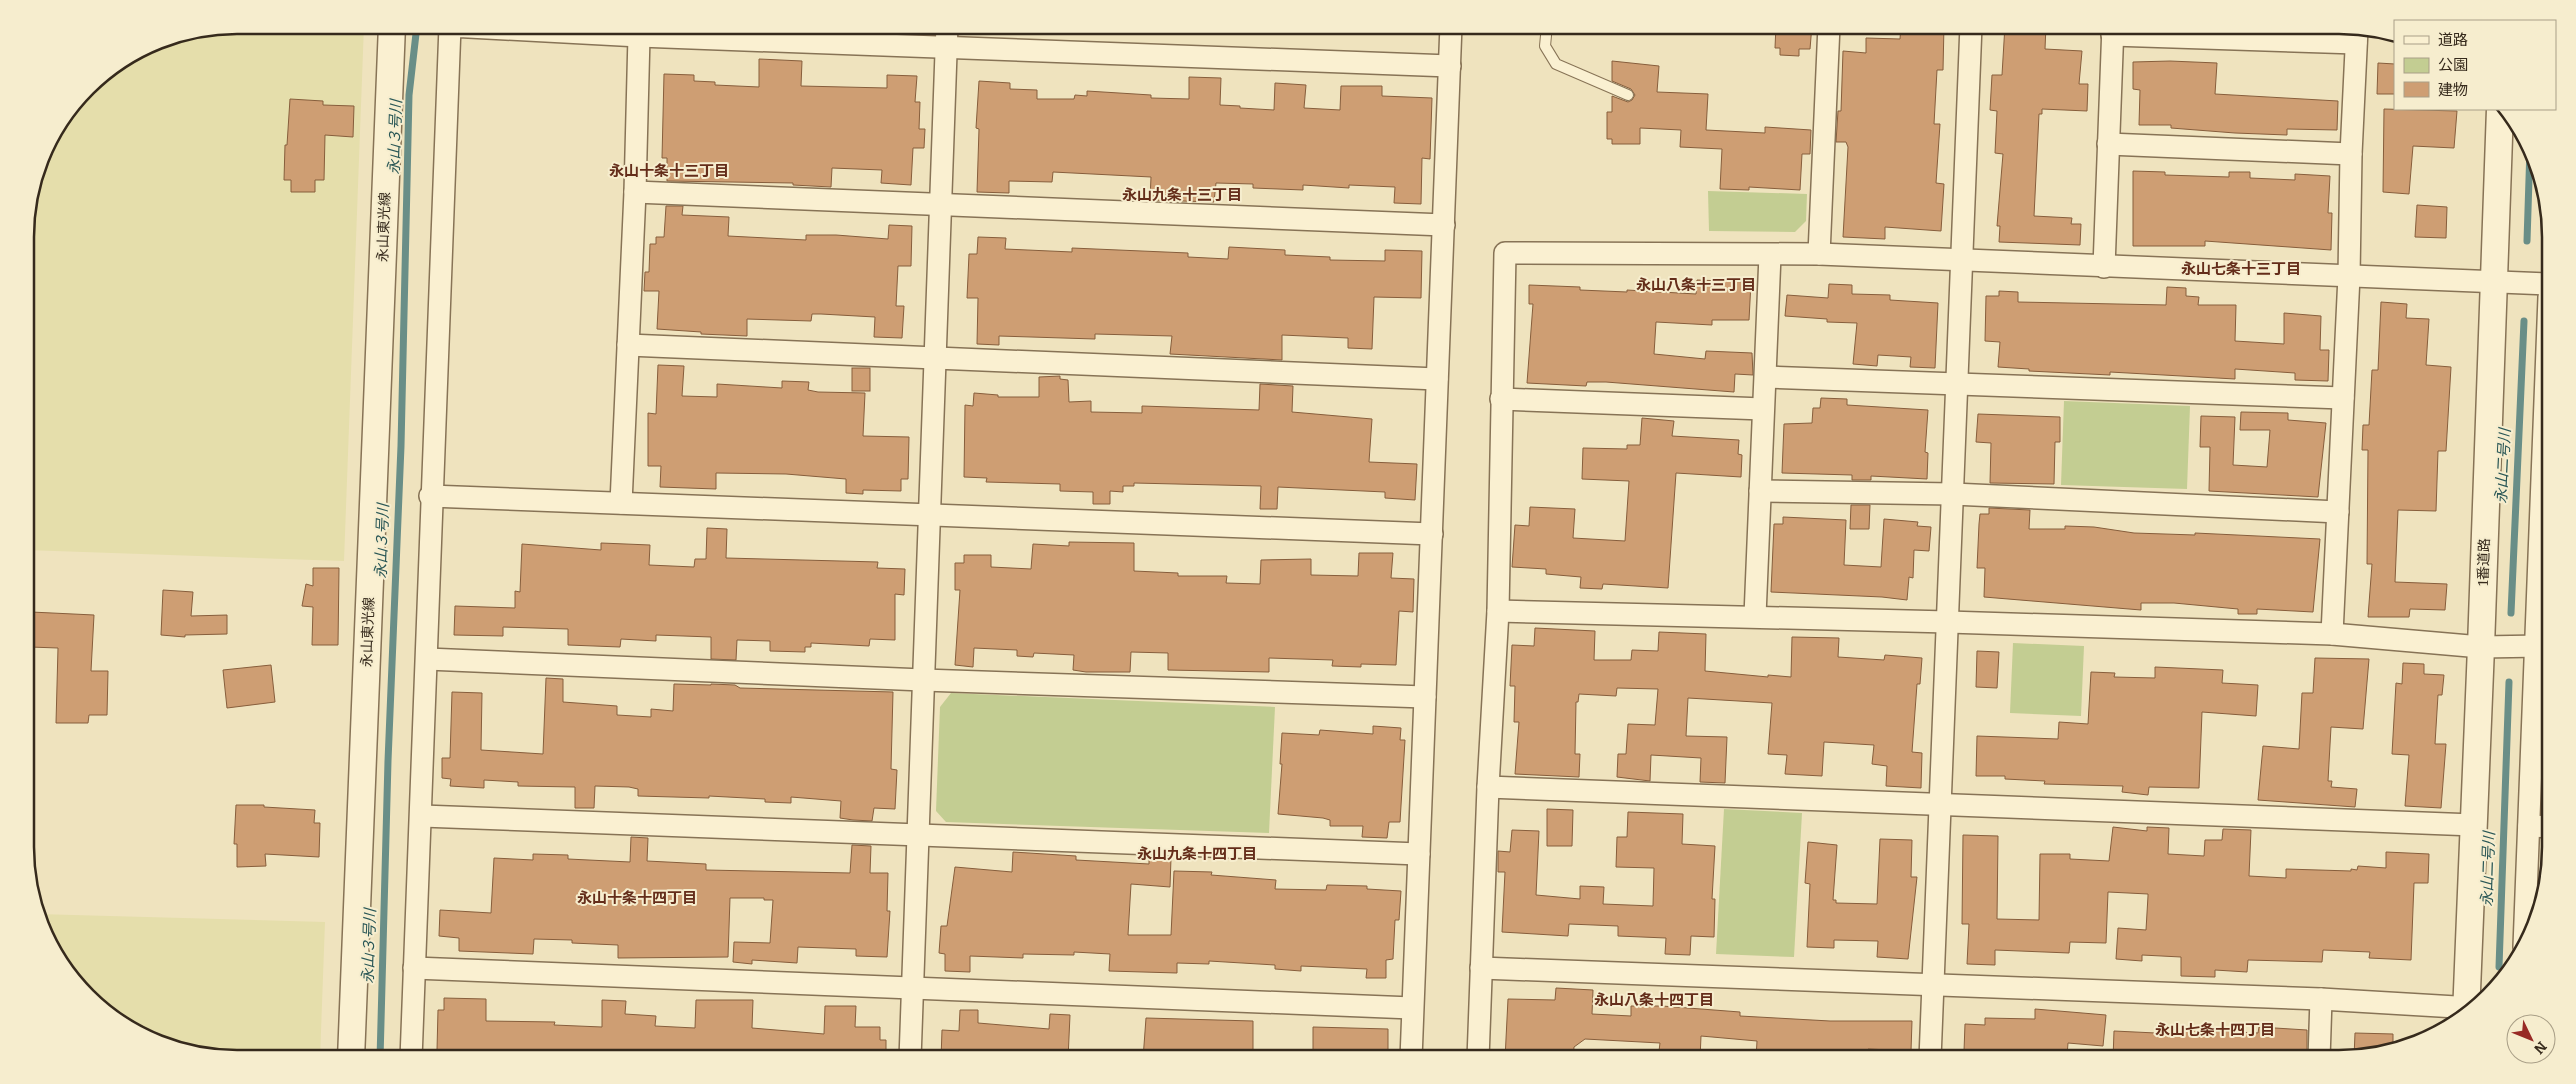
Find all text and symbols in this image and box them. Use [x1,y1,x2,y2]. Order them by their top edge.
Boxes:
legend [2394,20,2556,110]
text: 道路 [2438,31,2468,49]
text: 公園 [2438,56,2468,74]
text: 建物 [2438,81,2468,99]
water label: 永山３号川 [385,97,405,175]
district label: 永山十条十三丁目 [609,162,729,180]
district label: 永山九条十三丁目 [1122,186,1242,204]
street label: 永山東光線 [374,192,394,262]
district label: 永山七条十三丁目 [2181,260,2301,278]
district label: 永山八条十三丁目 [1636,276,1756,294]
water label: 永山二号川 [2492,426,2514,504]
water label: 永山３号川 [372,501,392,579]
street label: 1番道路 [2475,538,2493,586]
street label: 永山東光線 [358,597,378,667]
water label: 永山二号川 [2478,829,2498,907]
district label: 永山九条十四丁目 [1137,845,1257,863]
district label: 永山十条十四丁目 [577,889,697,907]
water label: 永山３号川 [359,906,379,984]
district label: 永山八条十四丁目 [1594,991,1714,1009]
north arrow [2506,1014,2556,1064]
district label: 永山七条十四丁目 [2155,1021,2275,1039]
text: N [2530,1038,2550,1057]

